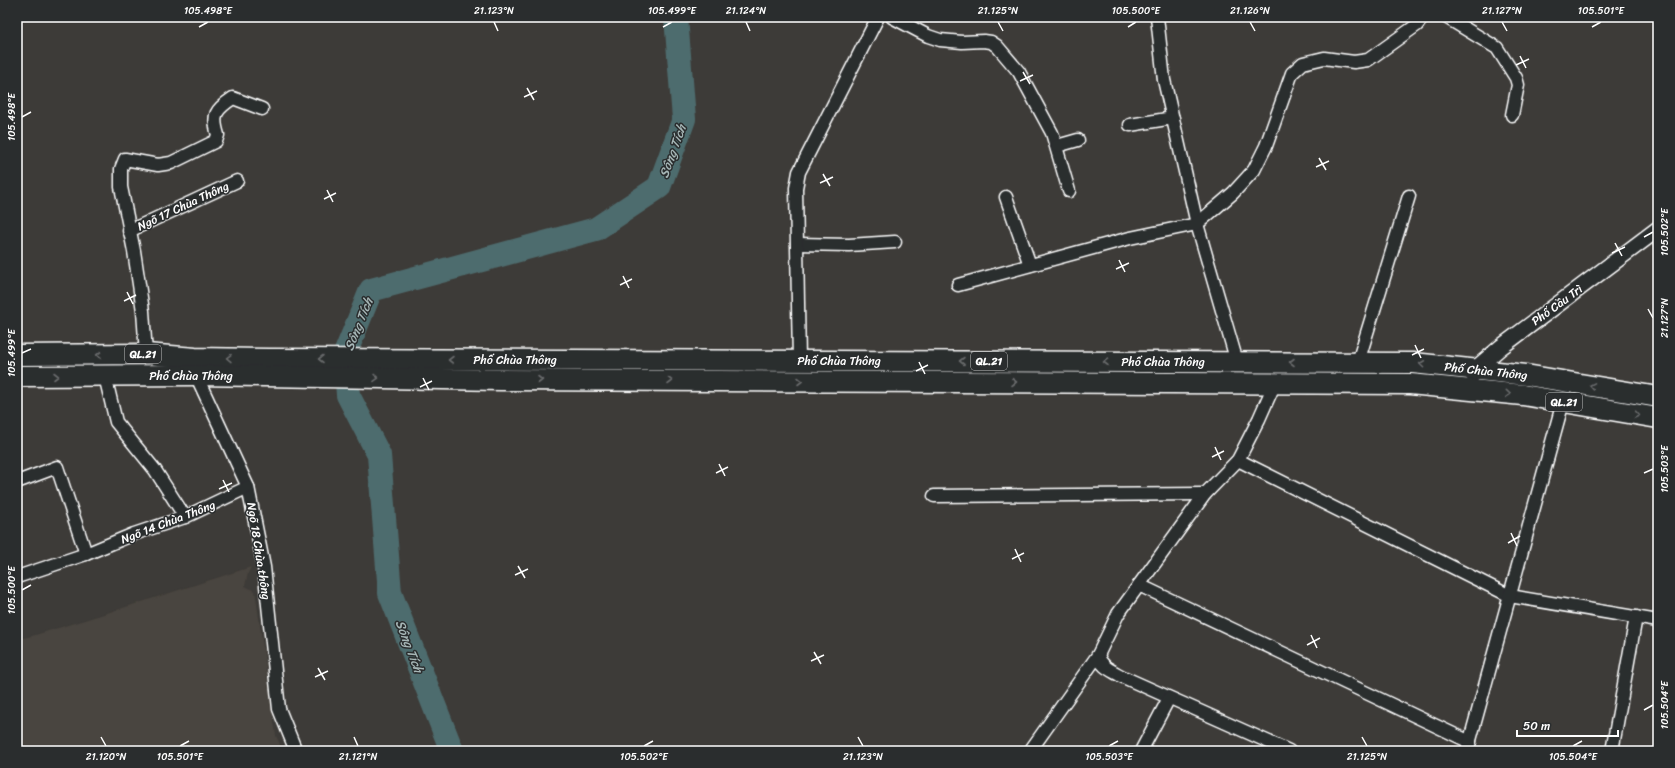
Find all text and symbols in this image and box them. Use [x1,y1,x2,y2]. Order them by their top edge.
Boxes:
text: 105.498°E [184,2,233,20]
text: 21.123°N [474,2,514,20]
text: 105.499°E [648,2,697,20]
text: 21.124°N [726,2,766,20]
text: 21.125°N [978,2,1018,20]
text: 105.500°E [1112,2,1162,20]
text: 21.126°N [1230,2,1270,20]
text: 21.127°N [1482,2,1522,20]
text: 105.501°E [1578,2,1626,20]
text: 105.498°E [3,92,21,141]
water label: Sông Tích [652,120,693,181]
street label: Ngõ 17 Chùa Thông [133,175,233,237]
text: 105.502°E [1656,207,1674,256]
street label: Phố Cầu Trì [1526,278,1588,331]
water label: Sông Tích [337,293,380,354]
text: 21.127°N [1656,298,1674,338]
text: 105.499°E [3,328,21,377]
road number: QL.21 [125,345,161,363]
street label: Phố Chùa Thông [473,349,557,371]
street label: Phố Chùa Thông [797,350,881,372]
one-way arrow [96,351,102,359]
street label: Phố Chùa Thông [1121,351,1205,373]
road number: QL.21 [971,352,1007,370]
one-way arrow [226,354,232,363]
one-way arrow [318,355,324,363]
one-way arrow [448,355,454,364]
street label: Phố Chùa Thông [1443,356,1529,386]
one-way arrow [959,357,965,365]
one-way arrow [1103,358,1109,366]
one-way arrow [1289,358,1295,366]
one-way arrow [1419,359,1425,368]
street label: Phố Chùa Thông [149,365,233,387]
one-way arrow [53,372,59,380]
one-way arrow [373,374,379,382]
one-way arrow [537,376,543,384]
one-way arrow [667,377,673,385]
one-way arrow [797,377,803,385]
one-way arrow [1011,378,1017,386]
one-way arrow [1589,382,1595,391]
one-way arrow [1505,389,1511,398]
road number: QL.21 [1546,393,1582,411]
one-way arrow [1634,410,1640,419]
text: 105.503°E [1656,444,1674,493]
street label: Ngõ 14 Chùa Thông [117,494,219,550]
street label: Ngõ 18 Chùa thông [240,501,278,601]
text: 105.500°E [3,564,21,614]
water label: Sông Tích [389,616,431,677]
text: 105.504°E [1656,679,1674,729]
scale bar [1517,712,1618,738]
text: 50 m [1523,715,1550,737]
text: 21.120°N [86,748,126,766]
text: 105.501°E [157,748,205,766]
text: 21.121°N [339,748,377,766]
text: 105.502°E [620,748,669,766]
text: 21.123°N [843,748,883,766]
text: 105.503°E [1085,748,1134,766]
text: 21.125°N [1347,748,1387,766]
text: 105.504°E [1549,748,1599,766]

